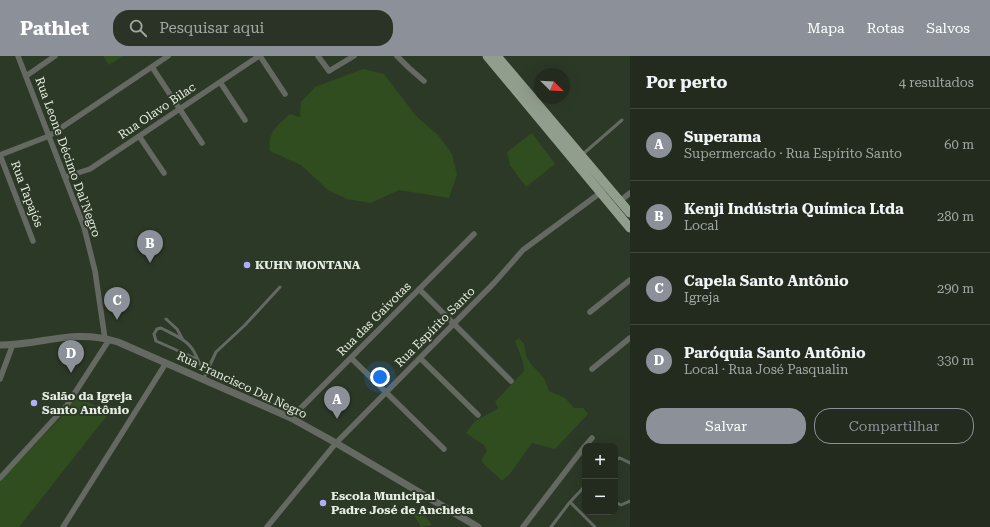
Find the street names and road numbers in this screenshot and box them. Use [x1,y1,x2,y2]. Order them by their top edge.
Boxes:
street label: Rua Leone Décimo Dal'Negro [32,75,104,239]
street label: Rua Olavo Bilac [116,80,199,142]
street label: Rua Tapajós [8,159,46,229]
street label: Rua das Gaivotas [334,279,414,359]
street label: Rua Espírito Santo [392,284,478,370]
street label: Rua Francisco Dal Negro [175,349,309,421]

